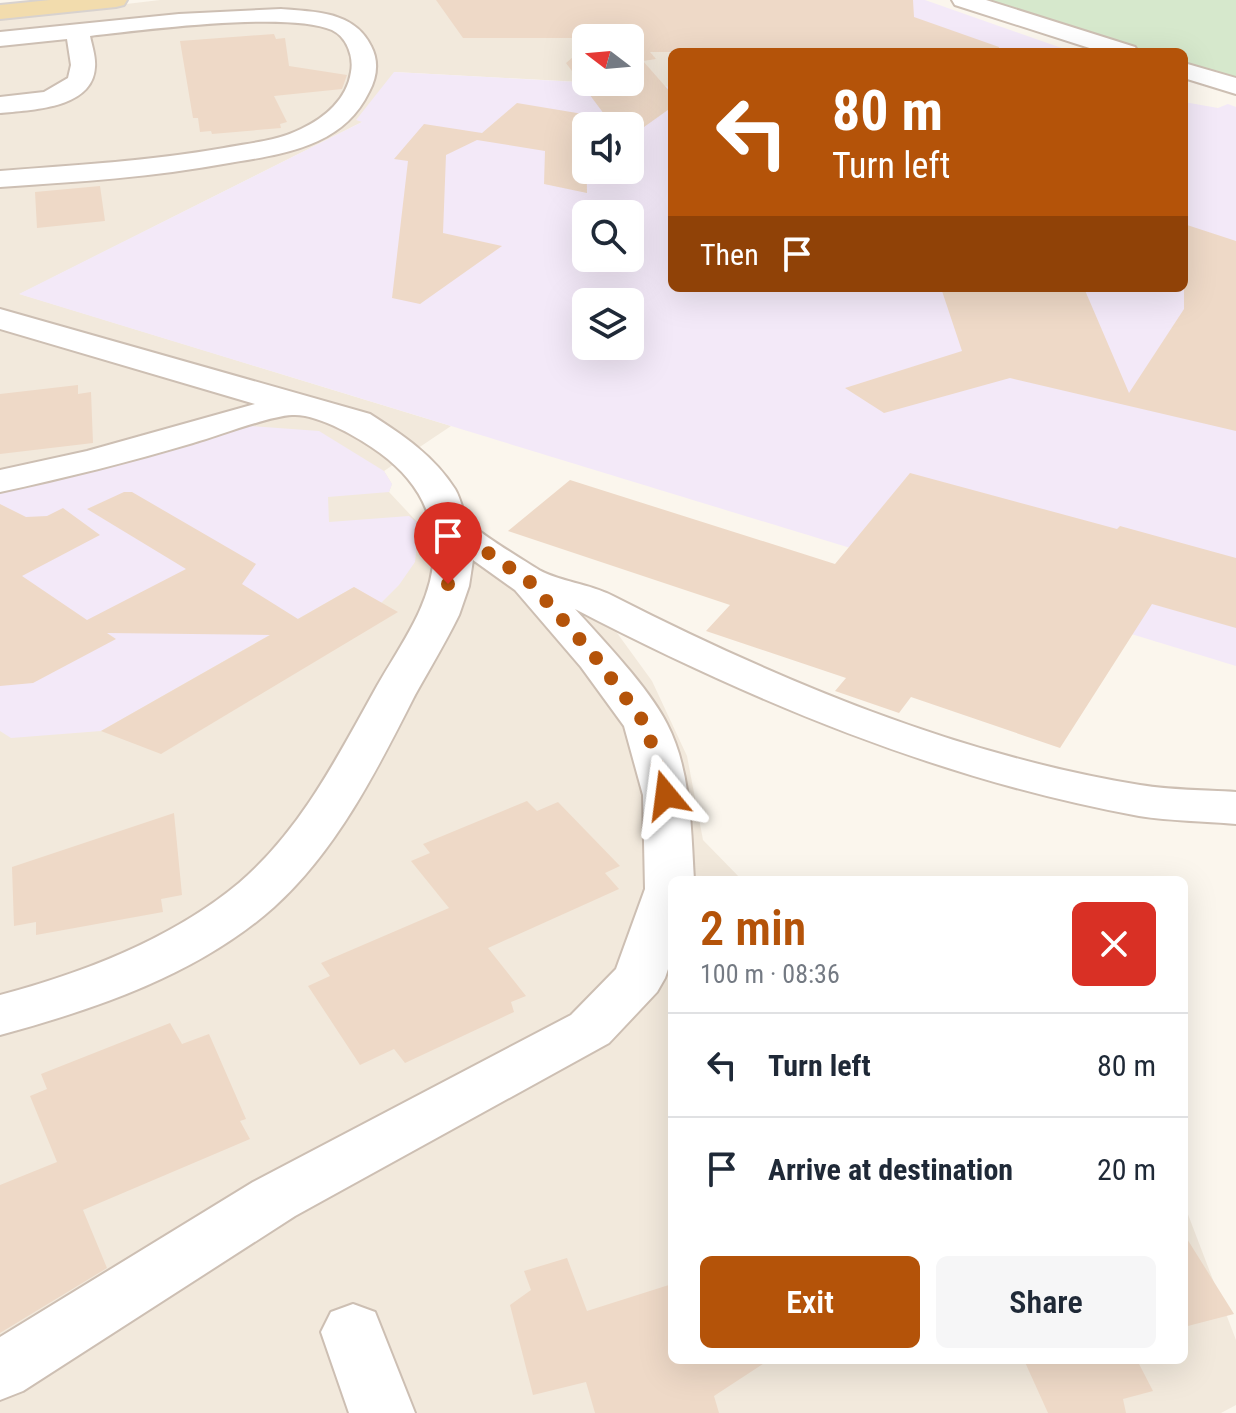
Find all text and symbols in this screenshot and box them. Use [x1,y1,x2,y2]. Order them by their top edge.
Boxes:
north arrow [572,24,644,96]
map controls [572,24,644,360]
text: 80 m [832,78,943,144]
icon: left [700,80,804,184]
button: sound [572,112,644,184]
text: Turn left [832,145,950,187]
button: search [572,200,644,272]
icon: arrive [775,232,819,276]
text: Then [700,237,759,272]
button: layers [572,288,644,360]
pin [414,502,482,584]
icon: arrive [426,514,470,558]
position arrow [624,753,708,837]
text: 2 min [700,900,806,957]
button: close [1072,902,1156,986]
text: 100 m · 08:36 [700,959,840,989]
icon: left [700,1043,744,1087]
text: Turn left [768,1048,871,1083]
text: 80 m [1097,1048,1156,1083]
icon: arrive [700,1147,744,1191]
text: Arrive at destination [768,1152,1013,1187]
text: 20 m [1097,1152,1156,1187]
button: Exit [700,1256,920,1348]
button: Share [936,1256,1156,1348]

